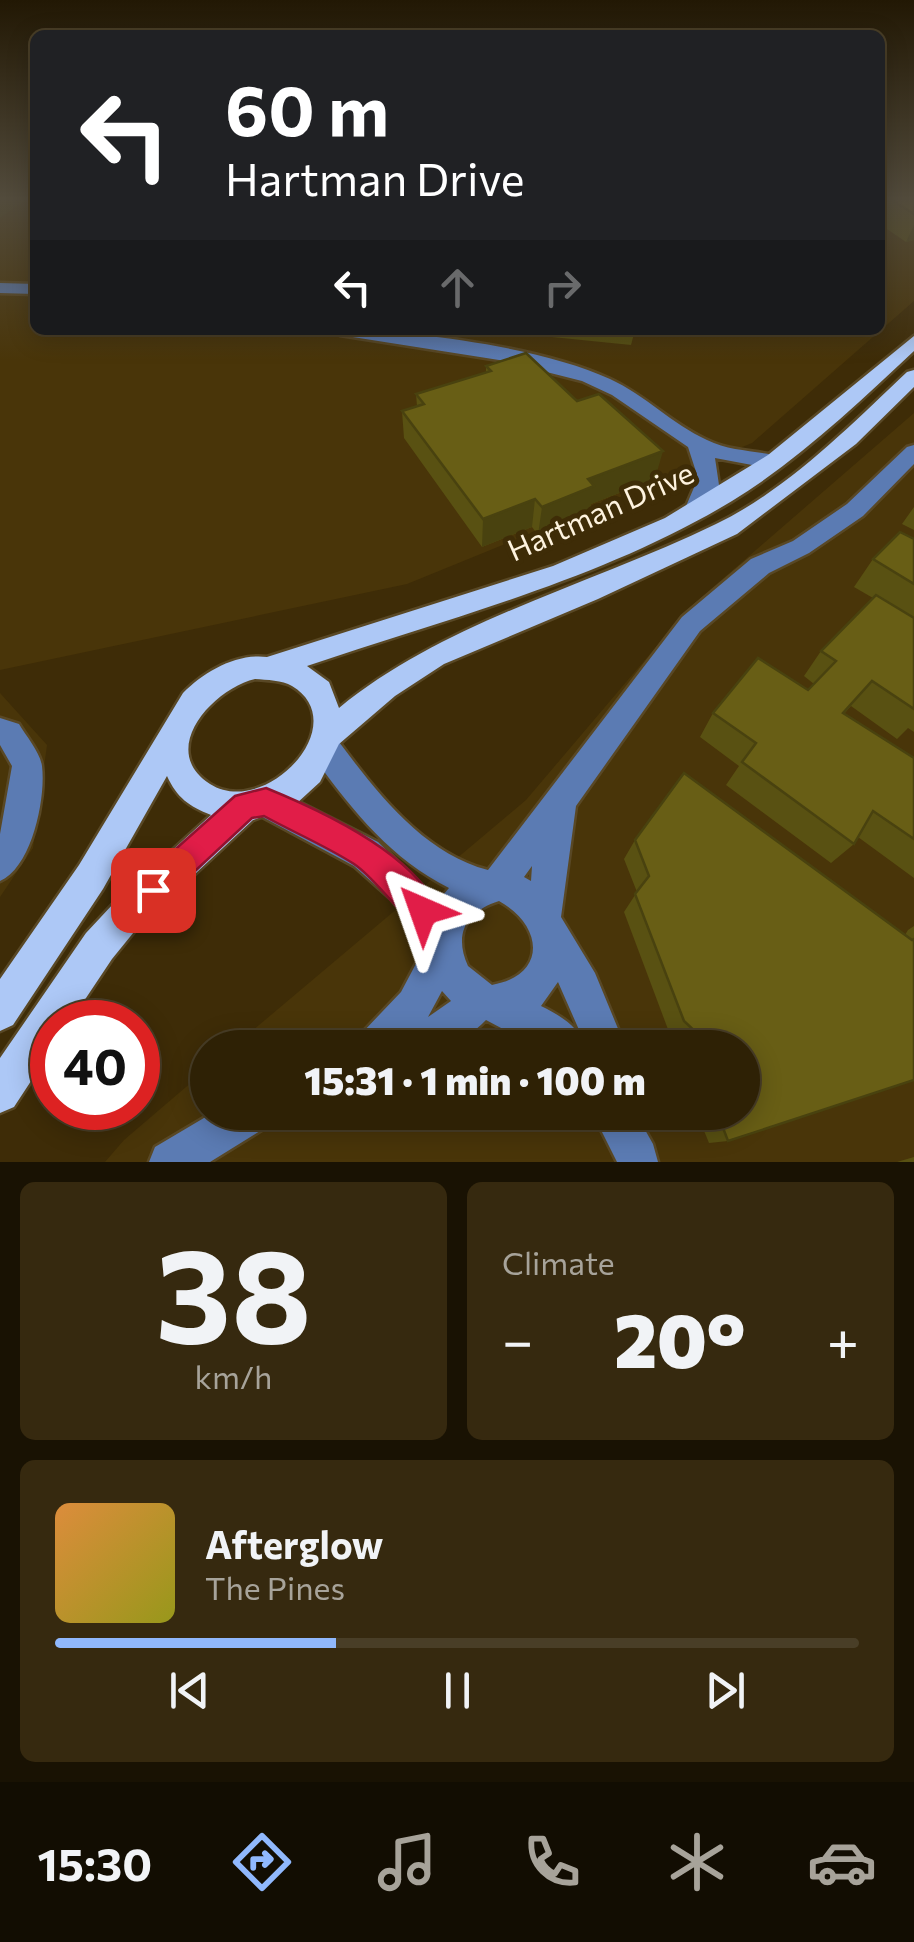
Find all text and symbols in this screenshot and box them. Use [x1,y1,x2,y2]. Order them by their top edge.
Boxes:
text: 60 m [225,65,389,150]
icon: left [60,70,190,200]
text: Hartman Drive [225,150,525,205]
icon: left [325,260,380,315]
icon: ahead [430,260,485,315]
icon: right [535,260,590,315]
street label: Hartman Drive [501,452,699,568]
pin [111,848,196,933]
position arrow [371,859,475,963]
icon: arrive [126,863,181,918]
speed limit sign: 40 [30,1000,160,1130]
text: 15:31 · 1 min · 100 m [304,1056,646,1103]
text: 38 [155,1211,312,1370]
text: Climate [502,1242,615,1282]
text: 20° [614,1292,746,1383]
text: − [502,1305,533,1372]
text: + [827,1305,859,1372]
text: km/h [195,1356,272,1396]
text: Afterglow [205,1520,383,1567]
text: The Pines [205,1567,345,1607]
icon: previous [162,1663,217,1718]
icon: pause [430,1663,485,1718]
icon: next [698,1663,753,1718]
icon: directions [227,1827,297,1897]
icon: music [372,1827,442,1897]
icon: phone [517,1827,587,1897]
icon: climate [662,1827,732,1897]
icon: car [807,1827,877,1897]
text: 15:30 [37,1835,152,1890]

